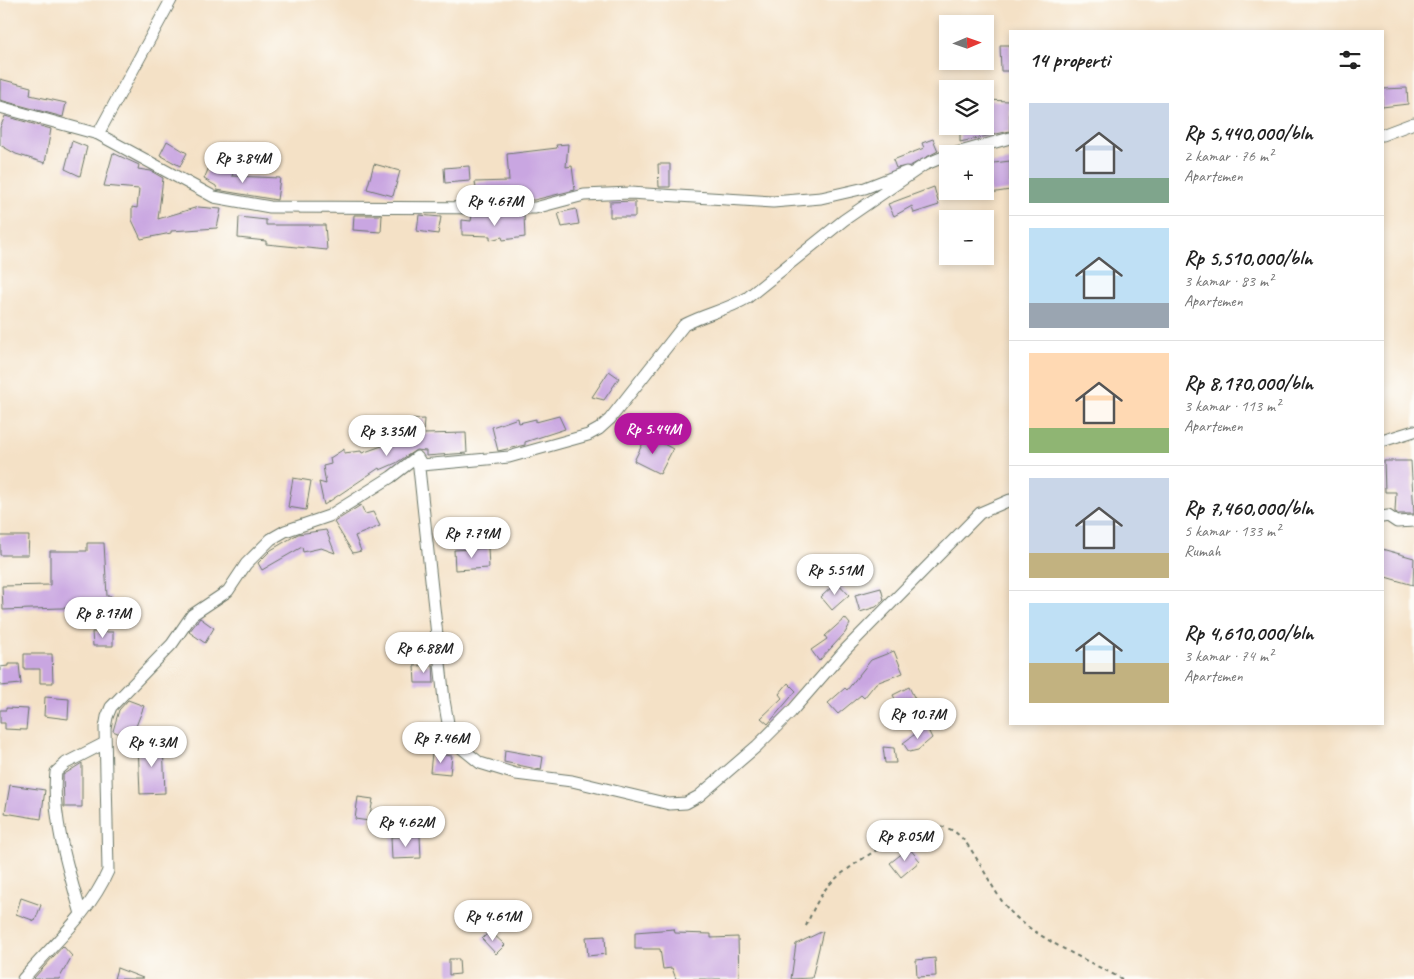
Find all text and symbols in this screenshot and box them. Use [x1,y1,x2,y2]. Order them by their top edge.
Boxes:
north arrow [939,15,994,70]
map controls [939,15,994,265]
icon: filters [1336,46,1364,74]
text: 14 properti [1029,47,1110,73]
button: layers [939,80,994,135]
text: Rp 5,440,000/bln [1184,120,1313,146]
icon: home [1069,123,1129,183]
pin: Rp 3.84M [191,142,295,184]
button: + [939,145,994,200]
text: 2 kamar · 76 m² [1184,146,1273,166]
text: Rp 3.84M [215,148,271,168]
text: Apartemen [1184,166,1243,186]
pin: Rp 4.67M [443,184,547,227]
text: Rp 4.67M [467,191,523,211]
button: − [939,210,994,265]
text: Rp 5,510,000/bln [1184,245,1312,271]
icon: home [1069,248,1129,308]
text: 3 kamar · 83 m² [1184,271,1273,291]
text: Apartemen [1184,291,1243,311]
text: Rp 8,170,000/bln [1184,370,1313,396]
icon: home [1069,373,1129,433]
text: 3 kamar · 113 m² [1184,396,1280,416]
pin: Rp 5.44M [601,412,705,455]
pin: Rp 3.35M [335,414,439,457]
text: Apartemen [1184,416,1243,436]
text: Rp 5.44M [625,419,681,439]
text: Rp 3.35M [359,421,415,441]
text: Rp 7,460,000/bln [1184,495,1313,521]
icon: home [1069,498,1129,558]
pin: Rp 7.79M [420,516,524,559]
text: 5 kamar · 133 m² [1184,521,1280,541]
text: Rp 7.79M [444,523,500,543]
text: Rumah [1184,541,1221,561]
pin: Rp 5.51M [783,554,887,596]
text: Rp 5.51M [808,560,862,580]
pin: Rp 8.17M [51,596,155,639]
text: Rp 8.17M [75,603,131,623]
text: Rp 4,610,000/bln [1184,620,1313,646]
icon: home [1069,623,1129,683]
pin: Rp 6.88M [372,632,476,674]
text: Rp 6.88M [396,638,452,658]
text: 3 kamar · 74 m² [1184,646,1273,666]
text: Apartemen [1184,666,1243,686]
pin: Rp 10.7M [866,698,970,740]
text: Rp 10.7M [890,704,946,724]
pin: Rp 7.46M [389,722,493,764]
pin: Rp 4.3M [106,726,198,768]
text: Rp 7.46M [413,728,469,748]
text: Rp 4.3M [128,732,176,752]
pin: Rp 4.62M [354,806,458,848]
text: Rp 4.62M [378,812,434,832]
pin: Rp 8.05M [853,820,957,862]
text: Rp 8.05M [877,826,933,846]
pin: Rp 4.61M [441,900,545,942]
text: Rp 4.61M [465,906,521,926]

